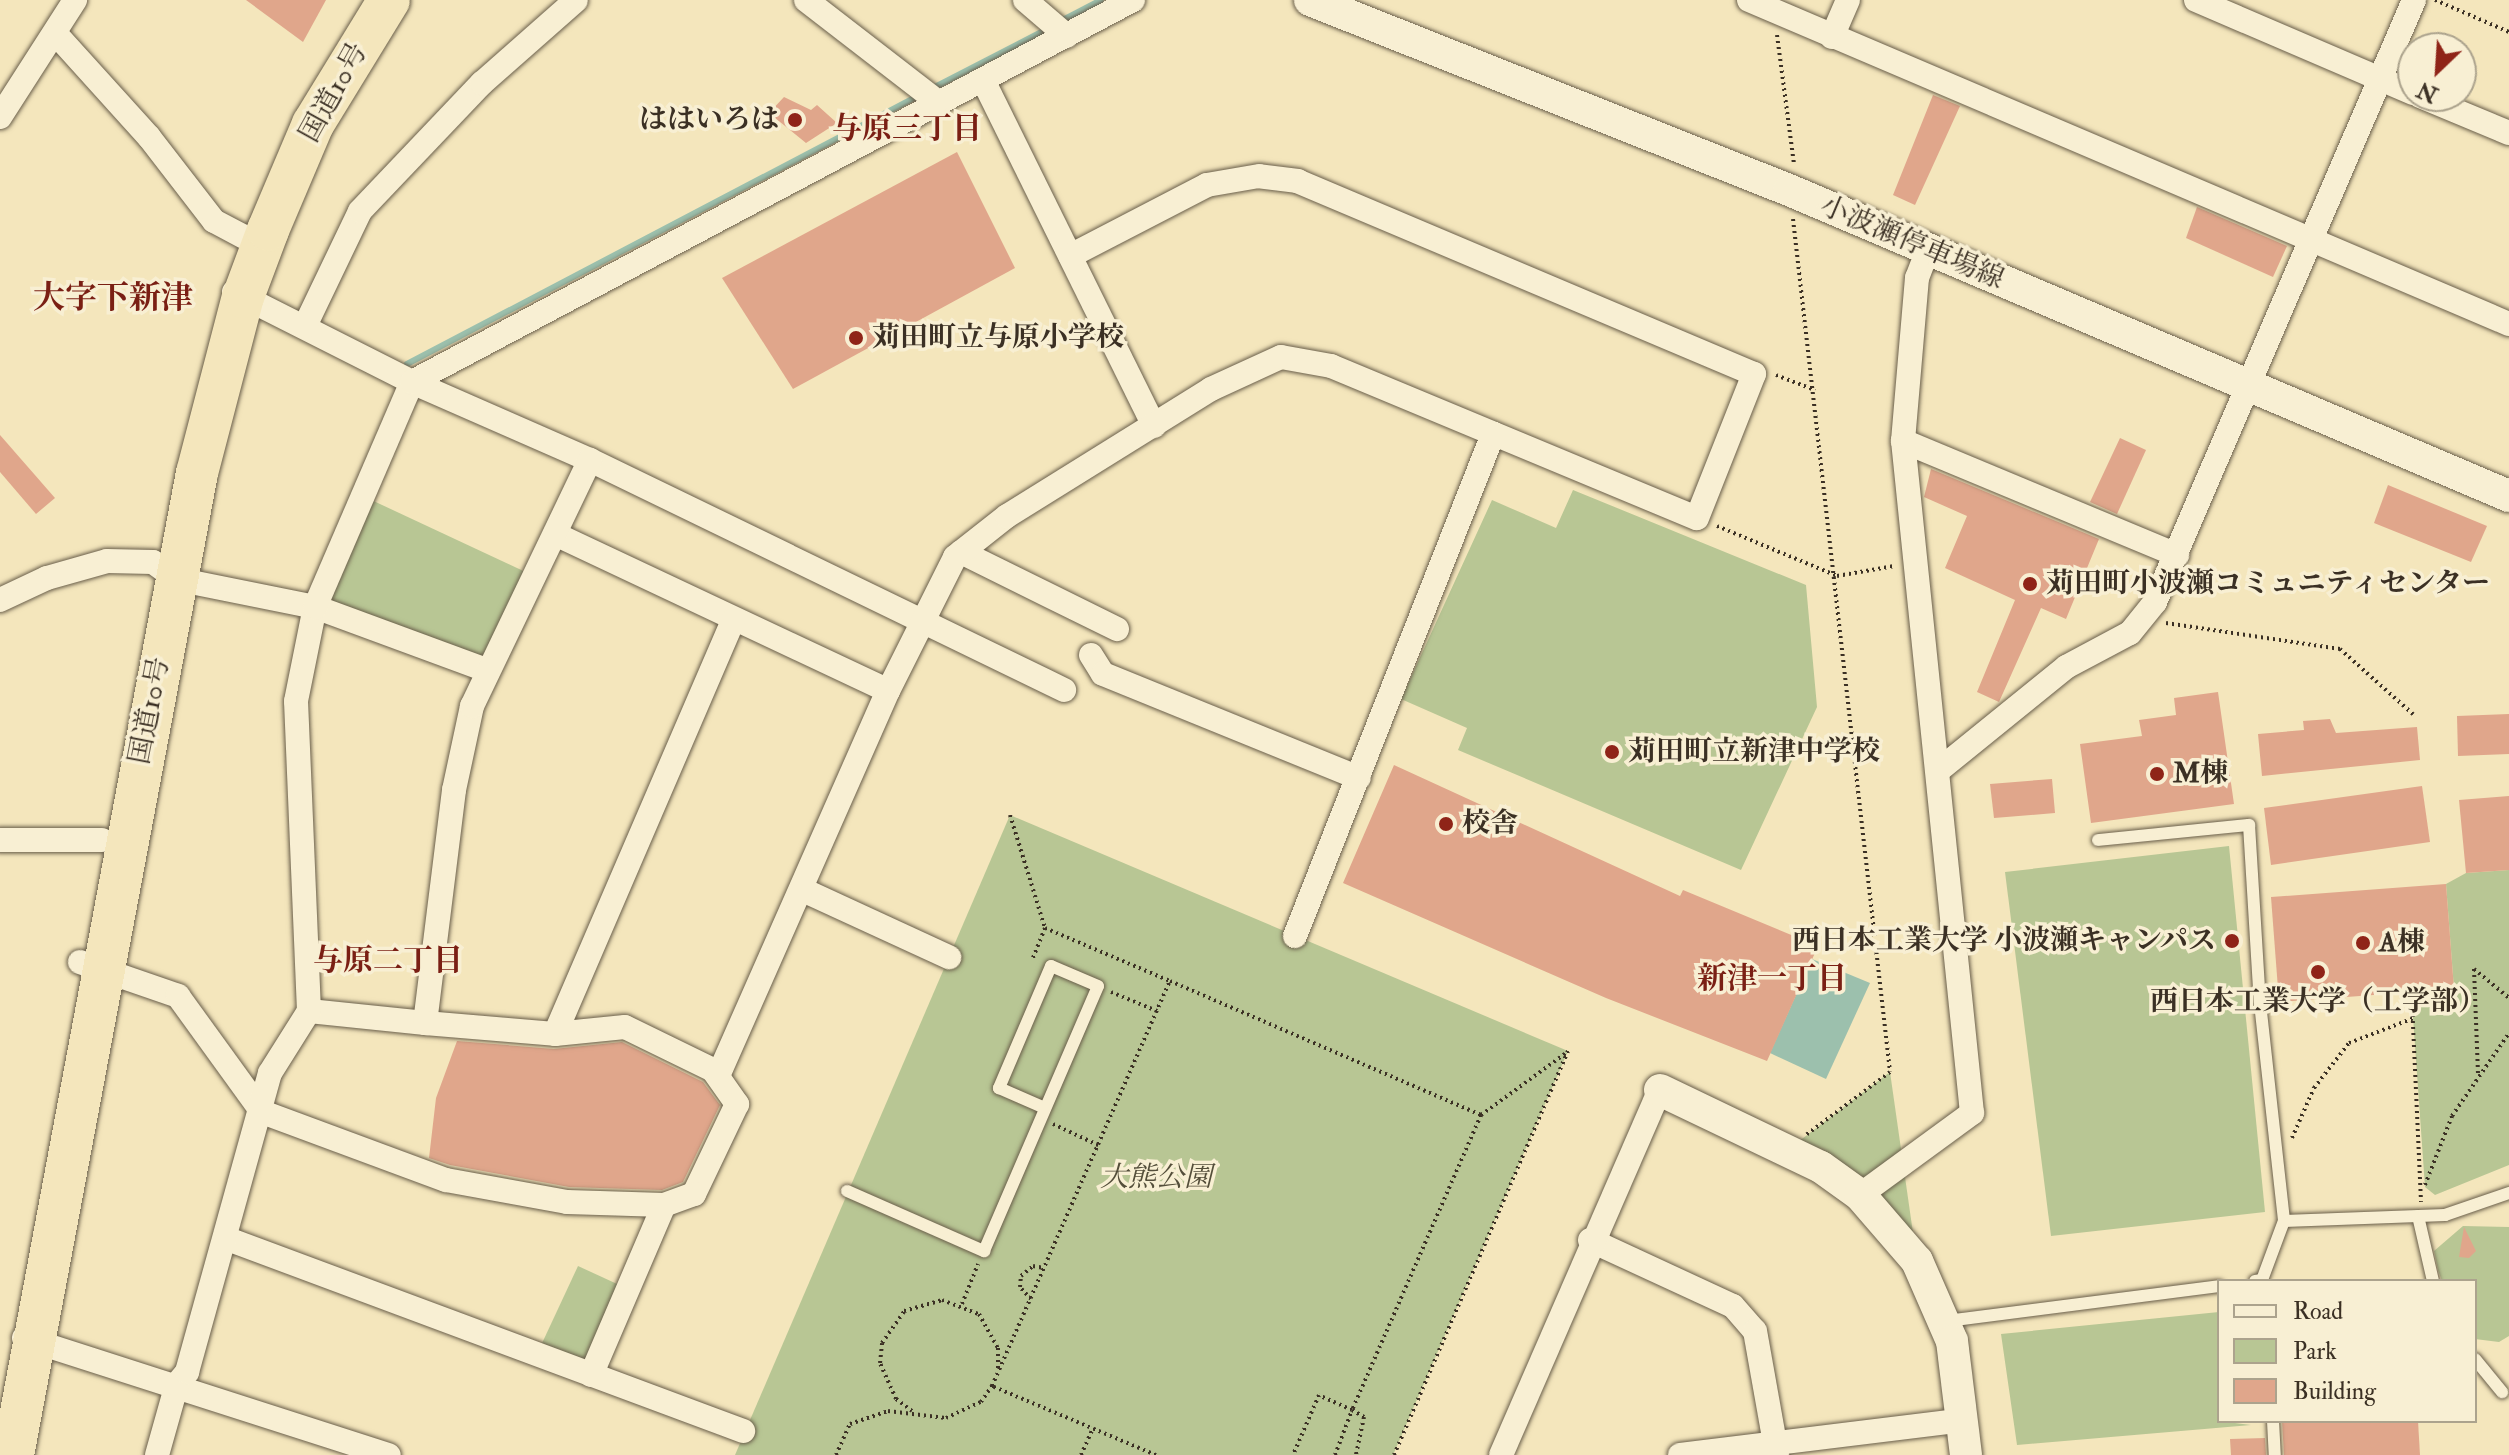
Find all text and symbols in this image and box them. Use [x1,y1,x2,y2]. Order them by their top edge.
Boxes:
north arrow [2397,32,2477,112]
street label: 国道10号 [293,38,375,148]
text: N [2413,75,2443,109]
place label: ははいろは [639,103,779,137]
marker: ははいろは [786,111,804,129]
district label: 与原三丁目 [832,111,982,147]
street label: 小波瀬停車場線 [1815,189,2009,297]
district label: 大字下新津 [33,279,193,317]
place label: 苅田町立与原小学校 [872,321,1124,355]
marker: 苅田町立与原小学校 [847,329,865,347]
place label: 苅田町小波瀬コミュニティセンター [2046,567,2494,601]
marker: 苅田町小波瀬コミュニティセンター [2021,575,2039,593]
street label: 国道10号 [123,655,177,767]
place label: 苅田町立新津中学校 [1628,735,1880,769]
marker: 苅田町立新津中学校 [1603,743,1621,761]
place label: M棟 [2173,757,2228,791]
marker: M棟 [2148,765,2166,783]
place label: 校舎 [1462,807,1518,841]
marker: 校舎 [1437,815,1455,833]
place label: 西日本工業大学 小波瀬キャンパス [1790,924,2216,958]
place label: A棟 [2379,926,2425,960]
marker: 西日本工業大学 小波瀬キャンパス [2223,932,2241,950]
marker: A棟 [2354,934,2372,952]
district label: 与原二丁目 [313,943,463,979]
district label: 新津一丁目 [1697,961,1847,997]
marker: 西日本工業大学（工学部） [2309,963,2327,981]
place label: 西日本工業大学（工学部） [2150,985,2486,1019]
park label: 大熊公園 [1100,1161,1212,1195]
legend [2217,1279,2477,1423]
text: Road [2293,1296,2343,1327]
text: Park [2293,1336,2337,1367]
text: Building [2293,1376,2376,1407]

